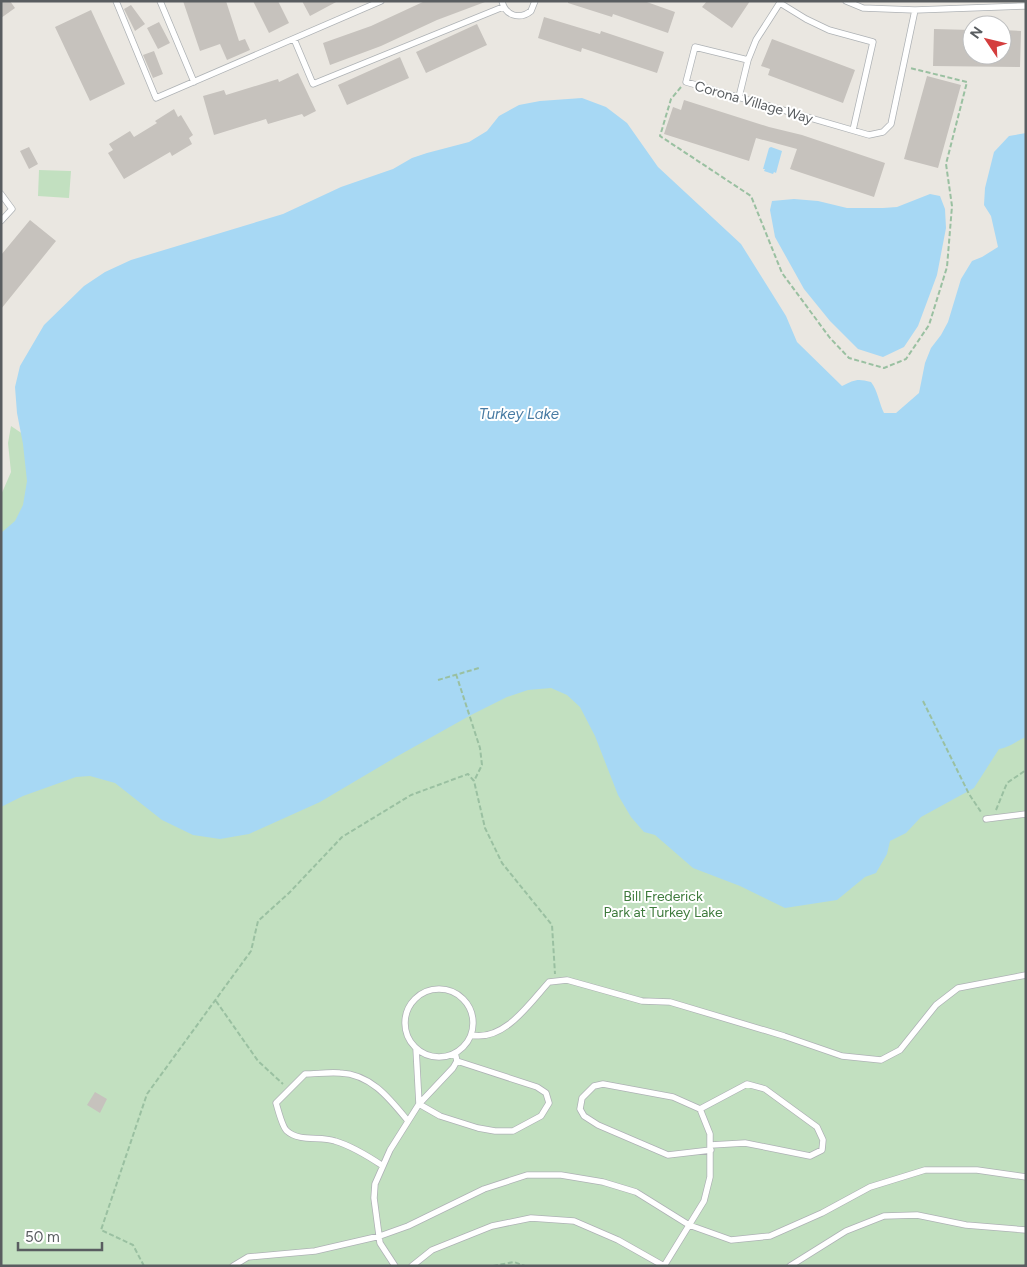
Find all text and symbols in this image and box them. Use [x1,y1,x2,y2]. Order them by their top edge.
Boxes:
north arrow [962,15,1012,65]
text: N [967,24,987,42]
street label: Corona Village Way [693,77,816,128]
water label: Turkey Lake [479,405,559,423]
park label: Bill Frederick Park at Turkey Lake [603,888,723,921]
scale bar [18,1220,101,1252]
text: 50 m [25,1228,60,1246]

